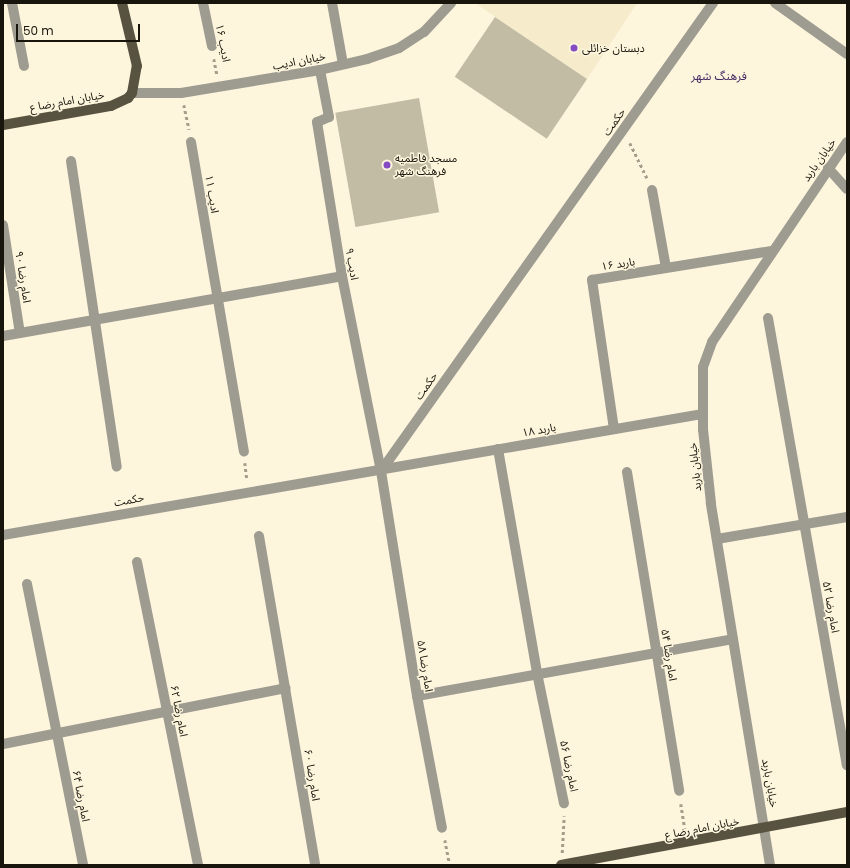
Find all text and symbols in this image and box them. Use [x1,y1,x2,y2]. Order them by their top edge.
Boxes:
scale bar [18,16,142,42]
text: 50 m [23,22,54,39]
street label: ادیب ۱۶ [213,23,233,63]
place label: دبستان خزائلی [582,41,645,55]
marker: دبستان خزائلی [569,43,579,53]
street label: خیابان ادیب [271,49,327,73]
district label: فرهنگ شهر [691,69,747,83]
street label: خیابان امام رضا ع [29,88,105,114]
street label: حکمت [600,106,628,138]
street label: خیابان باربد [800,136,838,184]
place label: مسجد فاطمیه فرهنگ شهر [395,152,457,178]
marker: مسجد فاطمیه فرهنگ شهر [382,160,392,170]
street label: ادیب ۱۱ [202,174,222,214]
street label: ادیب ۹ [343,247,361,281]
street label: امام رضا ۹۰ [12,250,34,304]
street label: باربد ۱۶ [600,255,636,273]
street label: حکمت [412,370,440,402]
street label: باربد ۱۸ [521,421,557,439]
street label: خیابان باربد [686,442,704,492]
street label: حکمت [113,491,145,509]
street label: امام رضا ۵۲ [820,580,842,634]
street label: امام رضا ۵۴ [658,628,680,682]
street label: امام رضا ۵۸ [414,639,436,693]
street label: امام رضا ۶۲ [168,684,190,738]
street label: امام رضا ۵۶ [557,739,581,793]
street label: امام رضا ۶۰ [301,748,323,802]
street label: خیابان باربد [759,758,781,808]
street label: امام رضا ۶۴ [70,769,92,823]
street label: خیابان امام رضا ع [664,814,740,842]

